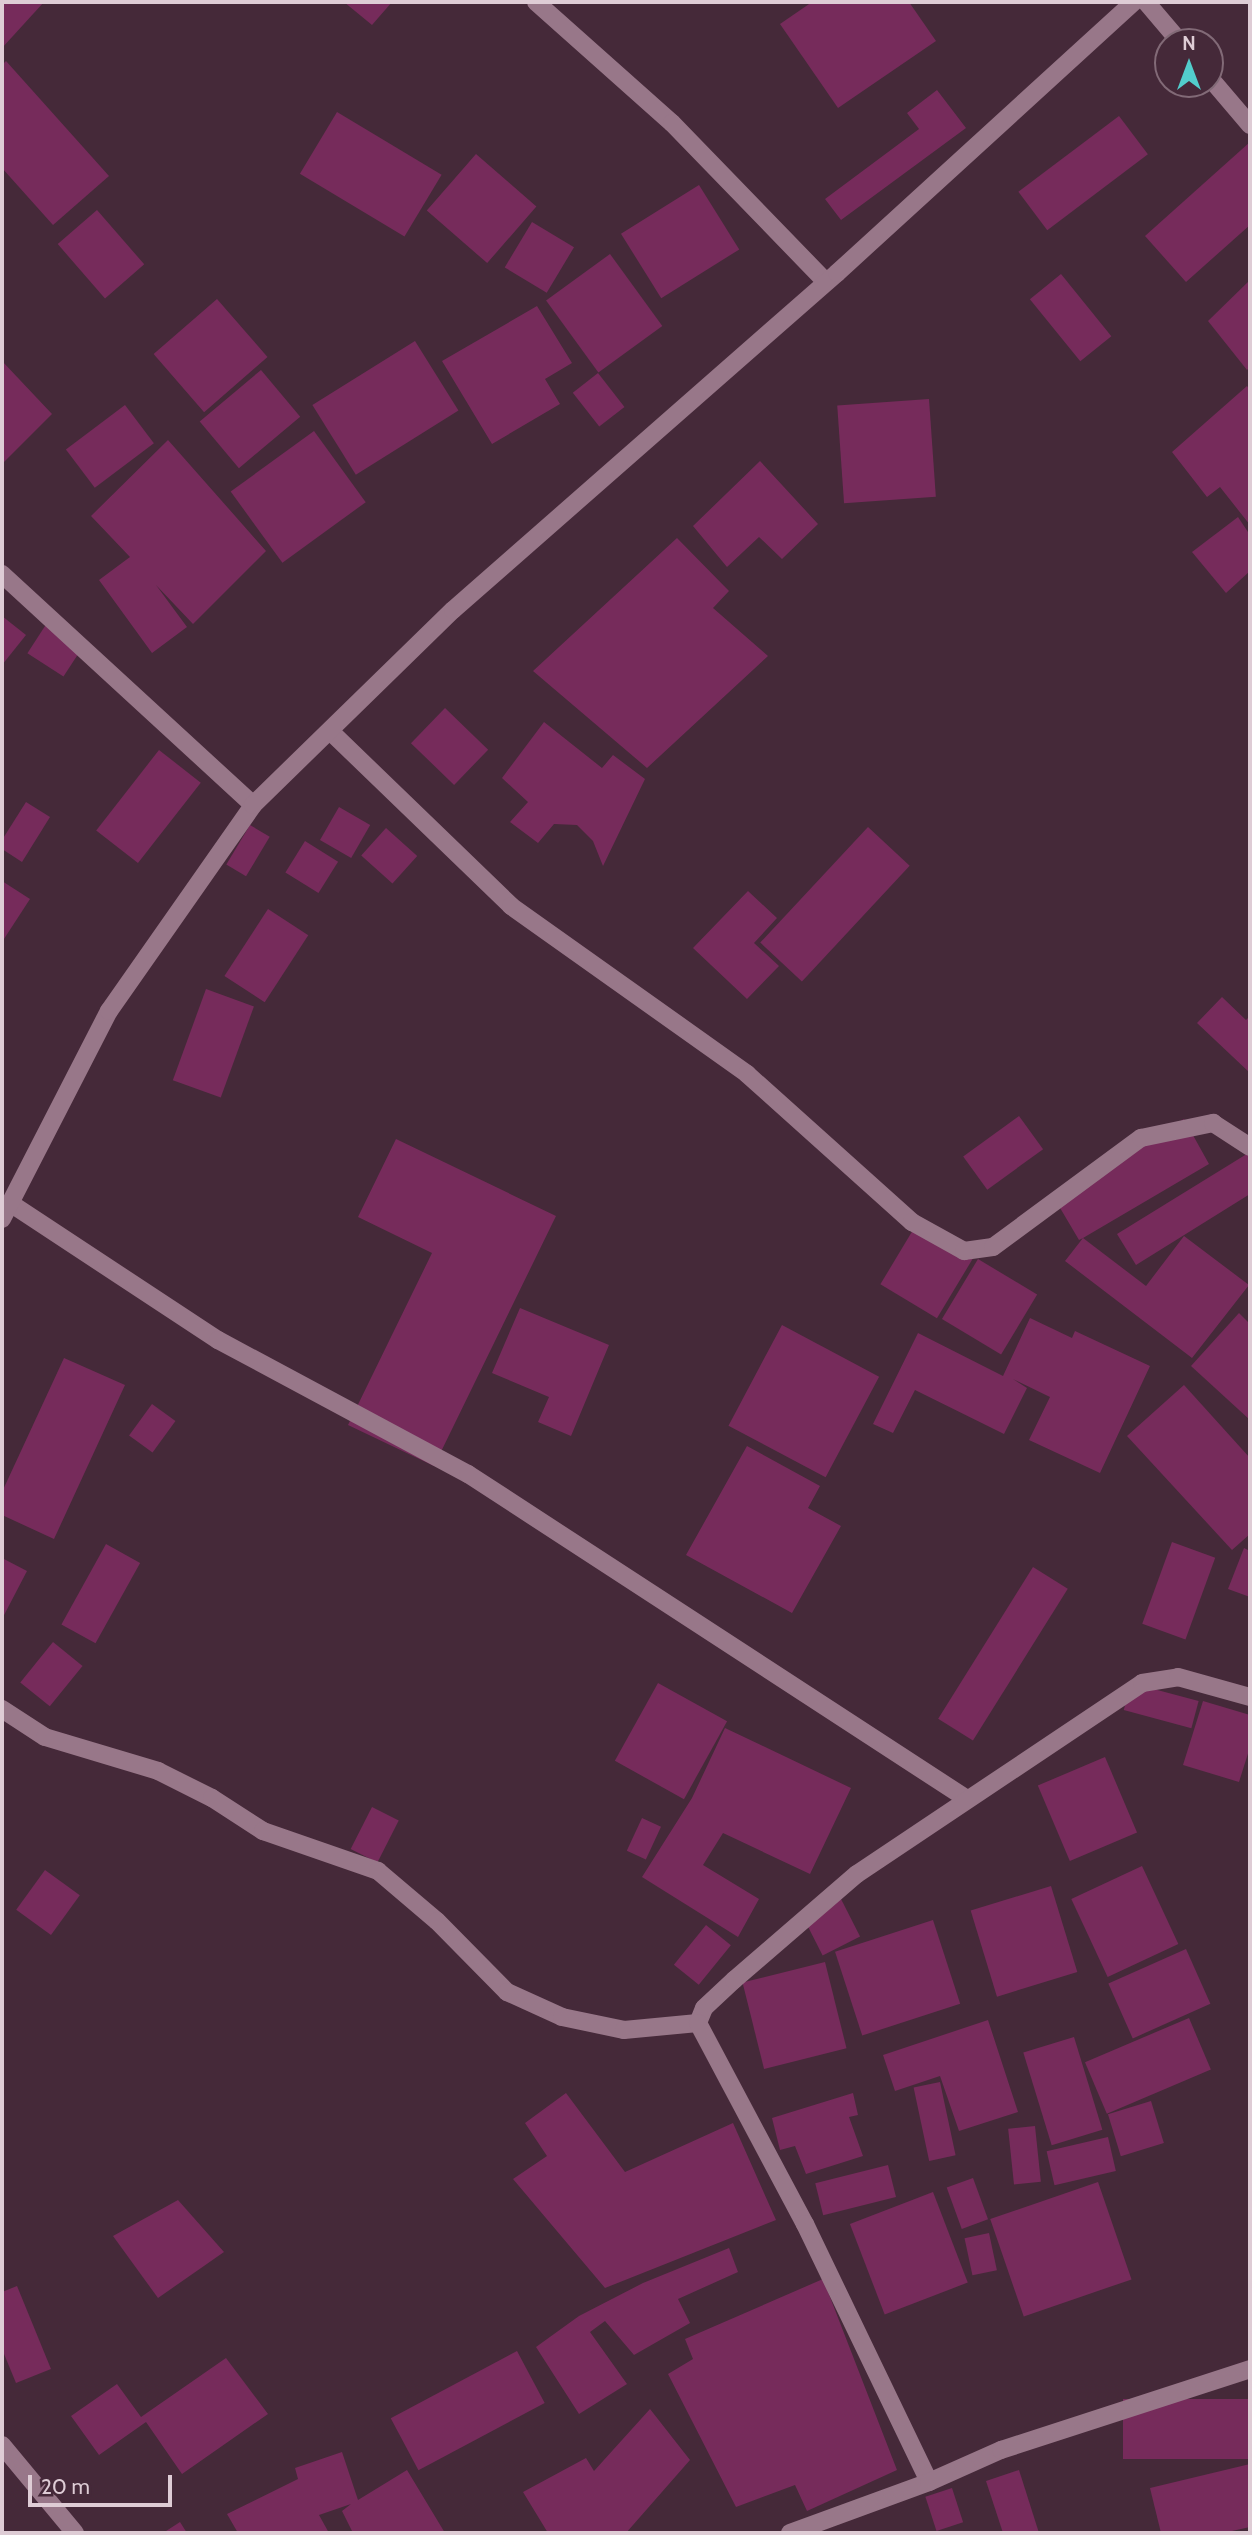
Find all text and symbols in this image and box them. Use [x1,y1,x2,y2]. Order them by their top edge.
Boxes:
north arrow [1154,28,1224,98]
text: N [1182,32,1196,55]
scale bar [32,2462,175,2506]
text: 20 m [41,2474,90,2499]

